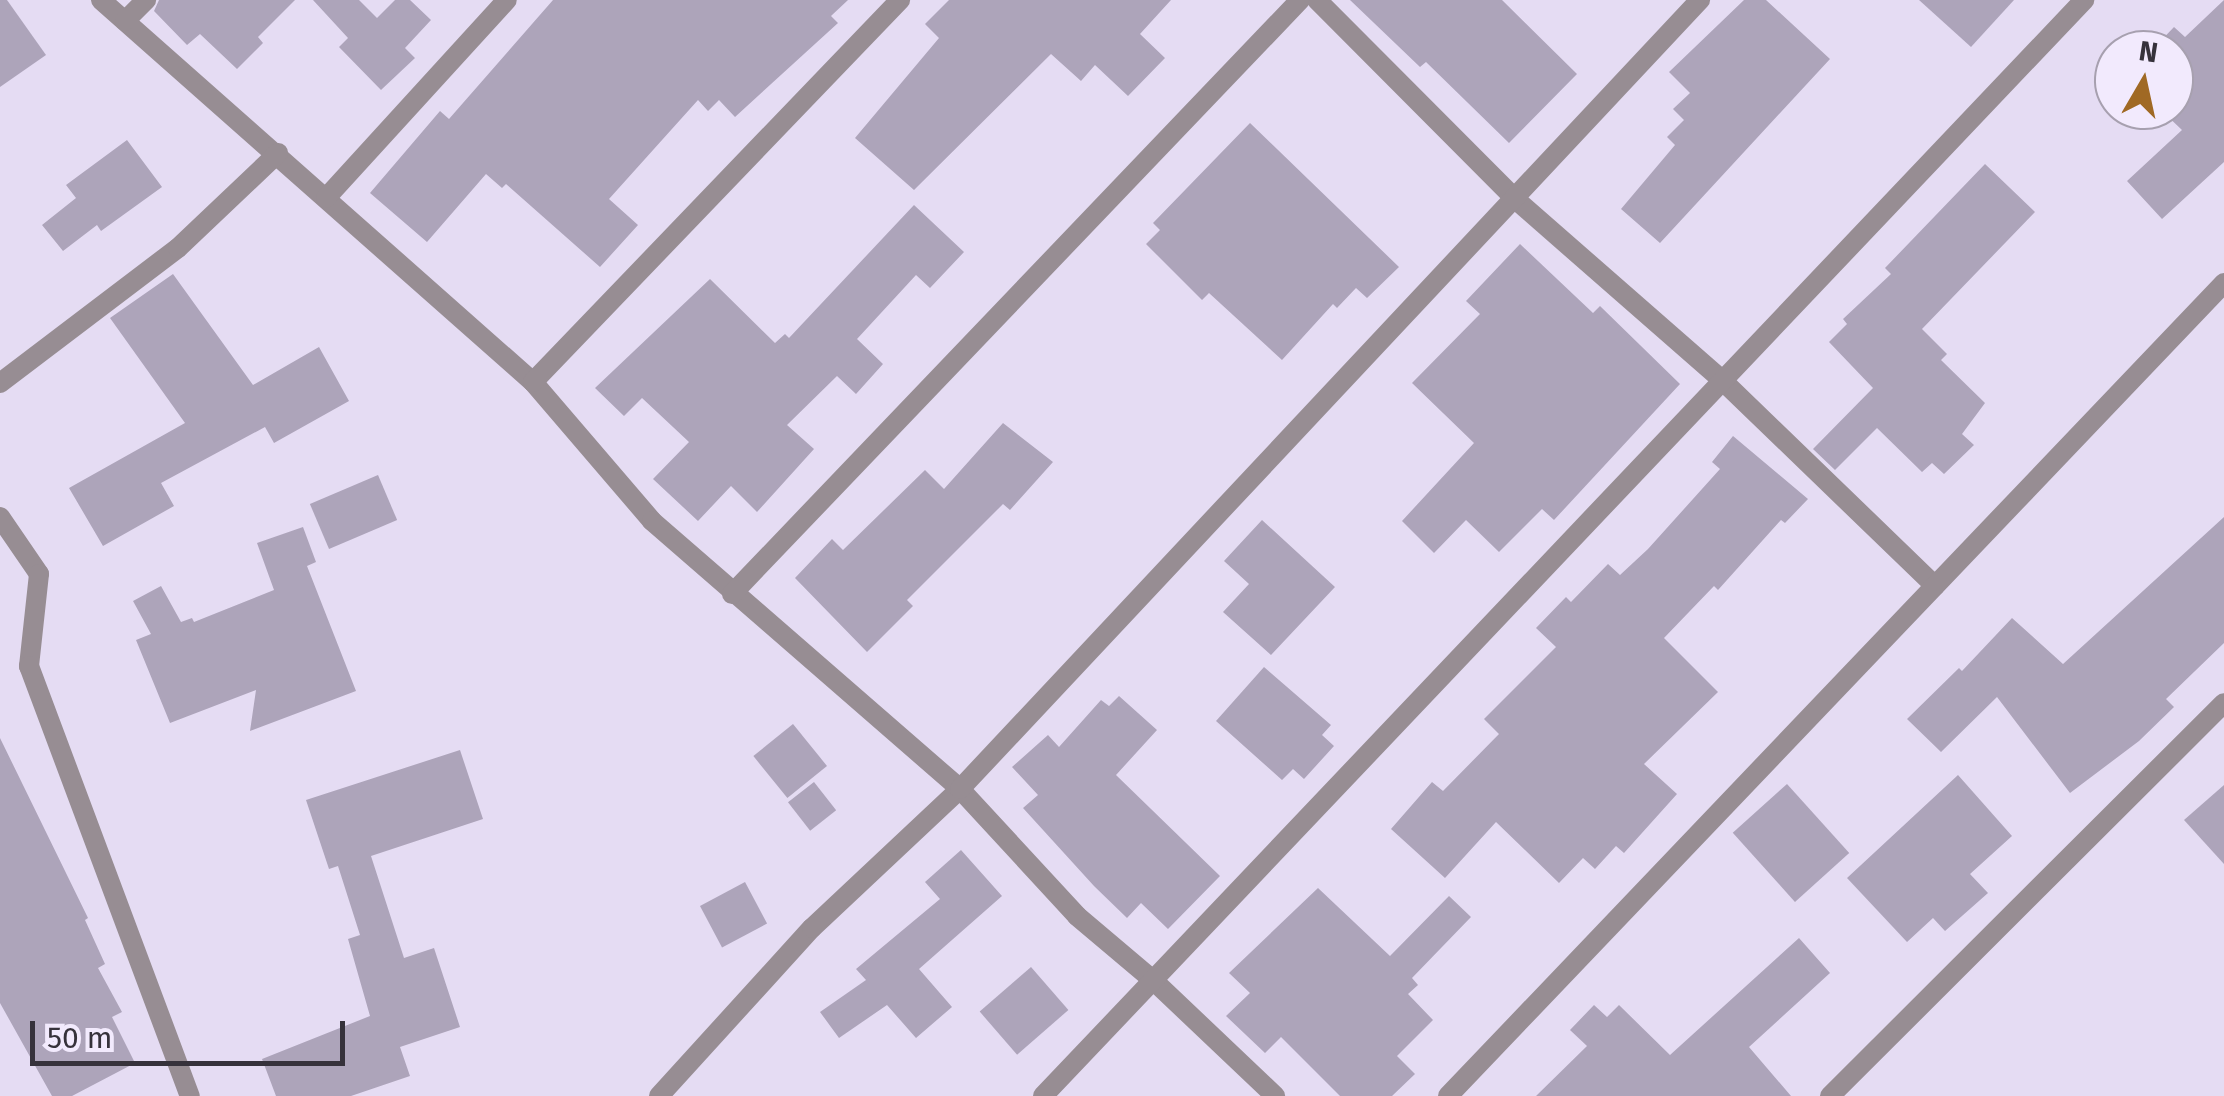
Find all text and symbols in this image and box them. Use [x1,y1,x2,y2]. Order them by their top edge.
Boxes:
north arrow [2094,30,2194,130]
text: N [2137,34,2160,70]
scale bar [35,1001,350,1063]
text: 50 m [47,1020,112,1056]

